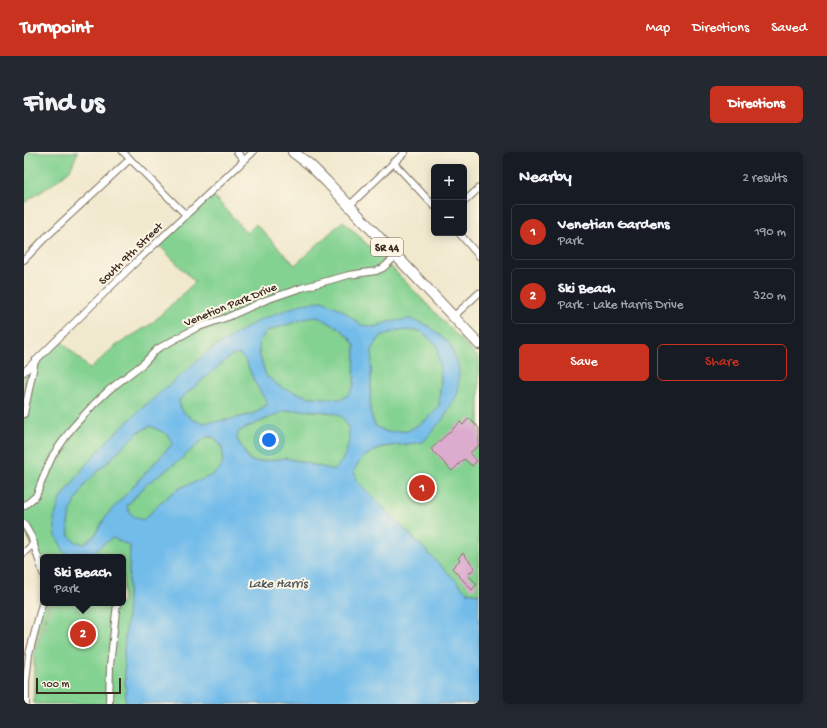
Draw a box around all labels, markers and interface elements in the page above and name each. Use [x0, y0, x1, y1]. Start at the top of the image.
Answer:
text: Turnpoint [20, 17, 92, 40]
text: Map [646, 20, 670, 37]
text: Directions [692, 20, 749, 37]
text: Saved [771, 20, 807, 37]
button: Directions [710, 86, 803, 123]
text: Find us [24, 88, 104, 121]
map controls [431, 164, 467, 236]
button: + [431, 164, 467, 200]
text: Nearby [519, 168, 572, 188]
text: 2 results [742, 171, 787, 186]
button: − [431, 200, 467, 236]
text: Venetian Gardens [558, 216, 670, 234]
street label: South 9th Street [96, 220, 167, 289]
text: 1 [530, 225, 536, 240]
text: 190 m [755, 225, 786, 240]
text: Park [558, 234, 583, 249]
road number: SR 44 [371, 238, 403, 256]
text: Ski Beach [558, 280, 615, 298]
street label: Venetion Park Drive [181, 281, 280, 331]
text: 2 [530, 289, 536, 304]
text: 320 m [753, 289, 786, 304]
text: Park · Lake Harris Drive [558, 298, 683, 313]
button: Save [519, 344, 649, 381]
button: Share [657, 344, 787, 381]
your location [259, 430, 279, 450]
pin: 1 [409, 473, 435, 503]
popup [40, 554, 126, 606]
text: Ski Beach [54, 564, 112, 582]
water label: Lake Harris [248, 577, 309, 592]
text: Park [54, 582, 79, 597]
pin: 2 [70, 619, 96, 649]
scale bar [36, 676, 121, 695]
text: 100 m [42, 679, 69, 691]

